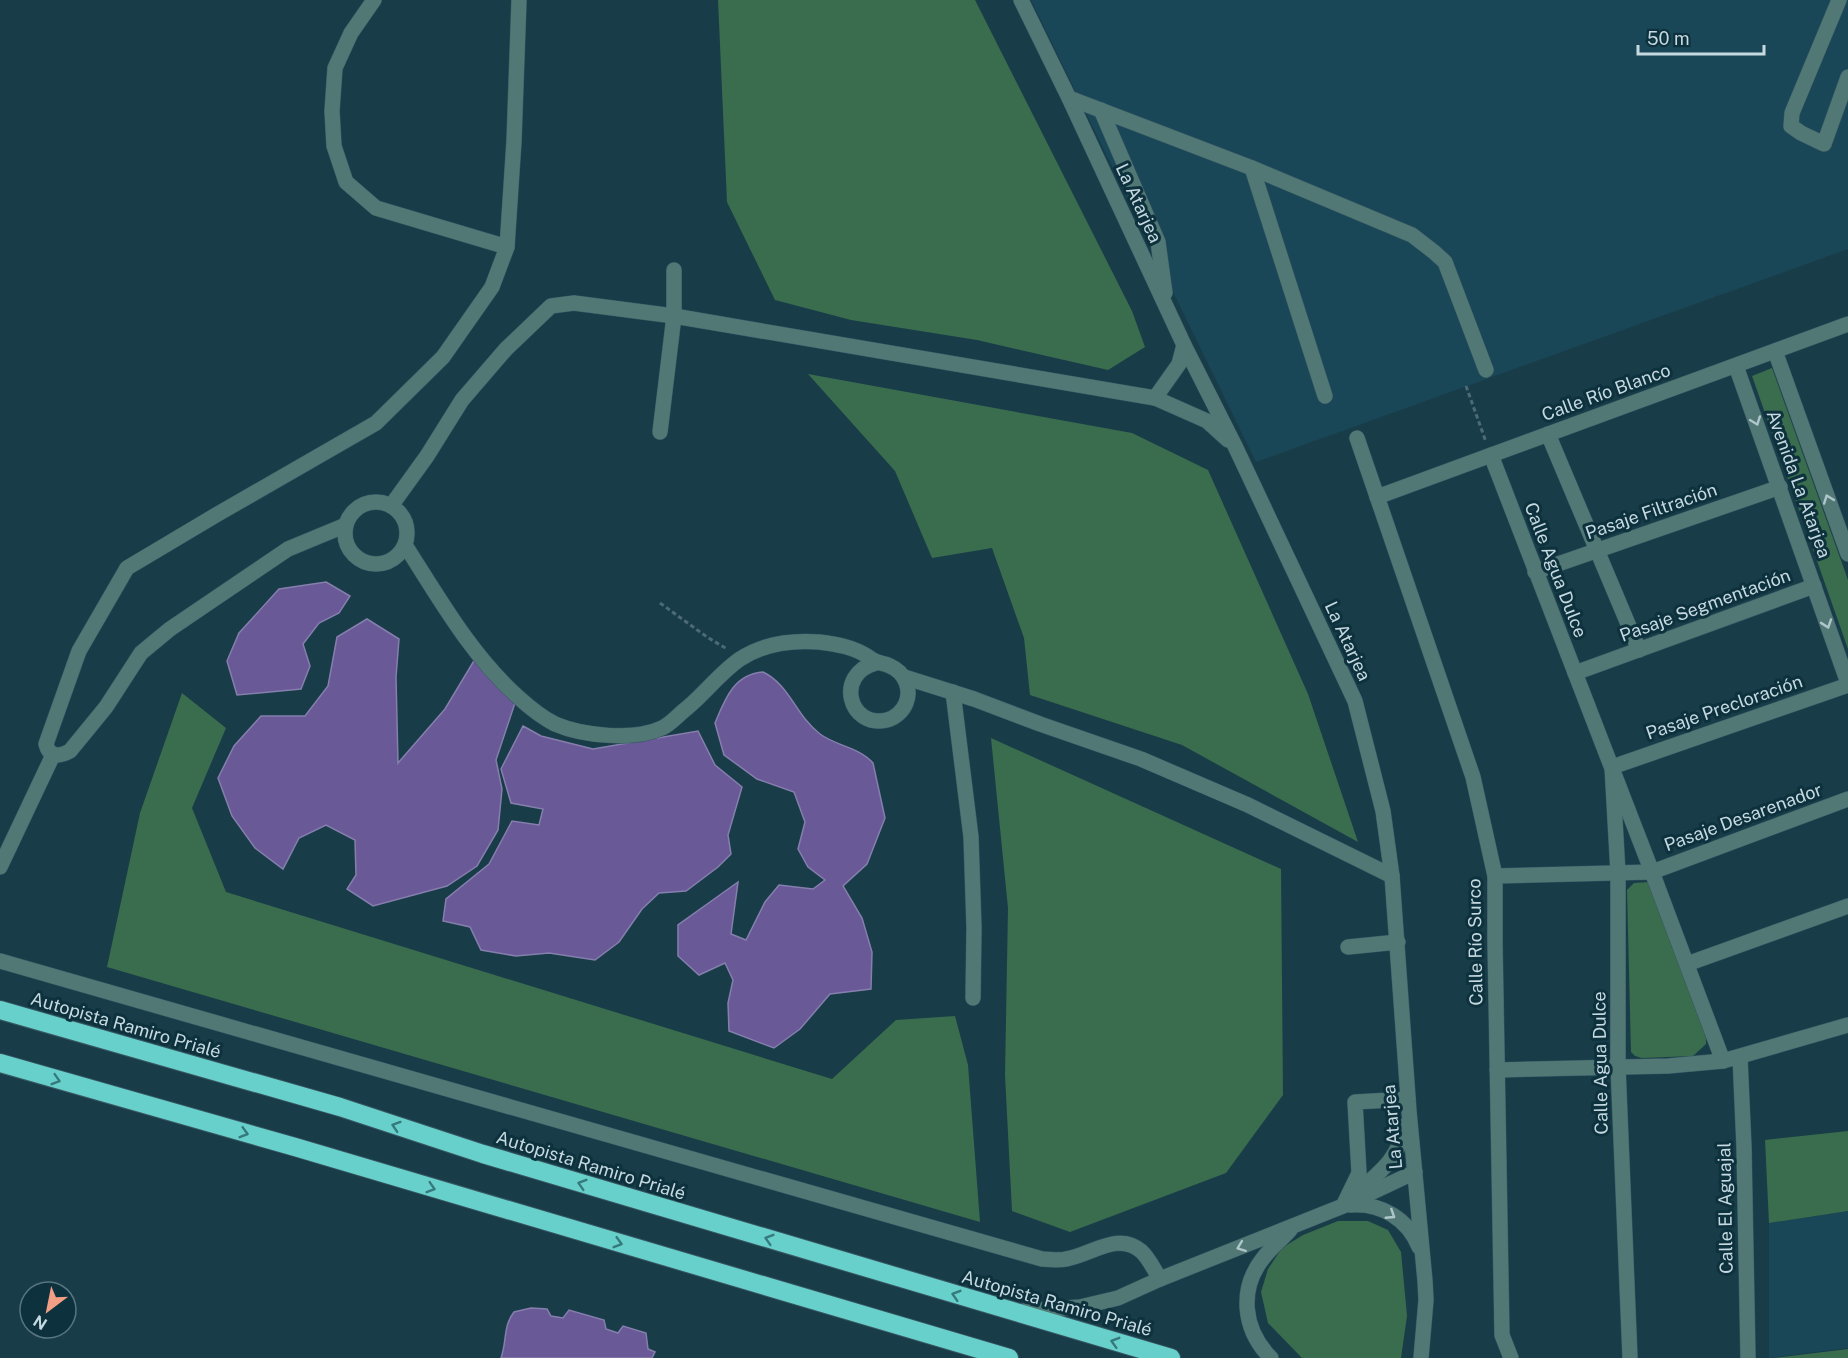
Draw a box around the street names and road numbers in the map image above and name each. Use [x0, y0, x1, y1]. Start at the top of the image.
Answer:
street label: La Atarjea [1112, 160, 1166, 246]
street label: Calle Río Blanco [1539, 359, 1673, 425]
street label: Avenida La Atarjea [1763, 407, 1835, 561]
street label: Pasaje Filtración [1582, 479, 1720, 543]
street label: Calle Agua Dulce [1521, 499, 1591, 641]
street label: Pasaje Segmentación [1617, 564, 1793, 646]
street label: La Atarjea [1321, 598, 1375, 684]
street label: Pasaje Precloración [1643, 670, 1805, 744]
street label: Pasaje Desarenador [1661, 779, 1825, 855]
street label: Calle Río Surco [1463, 878, 1487, 1006]
street label: Autopista Ramiro Prialé [28, 988, 224, 1062]
street label: Calle Agua Dulce [1588, 991, 1612, 1135]
street label: La Atarjea [1378, 1084, 1406, 1170]
street label: Autopista Ramiro Prialé [494, 1126, 688, 1204]
street label: Calle El Aguajal [1713, 1142, 1737, 1274]
street label: Autopista Ramiro Prialé [959, 1266, 1155, 1340]

